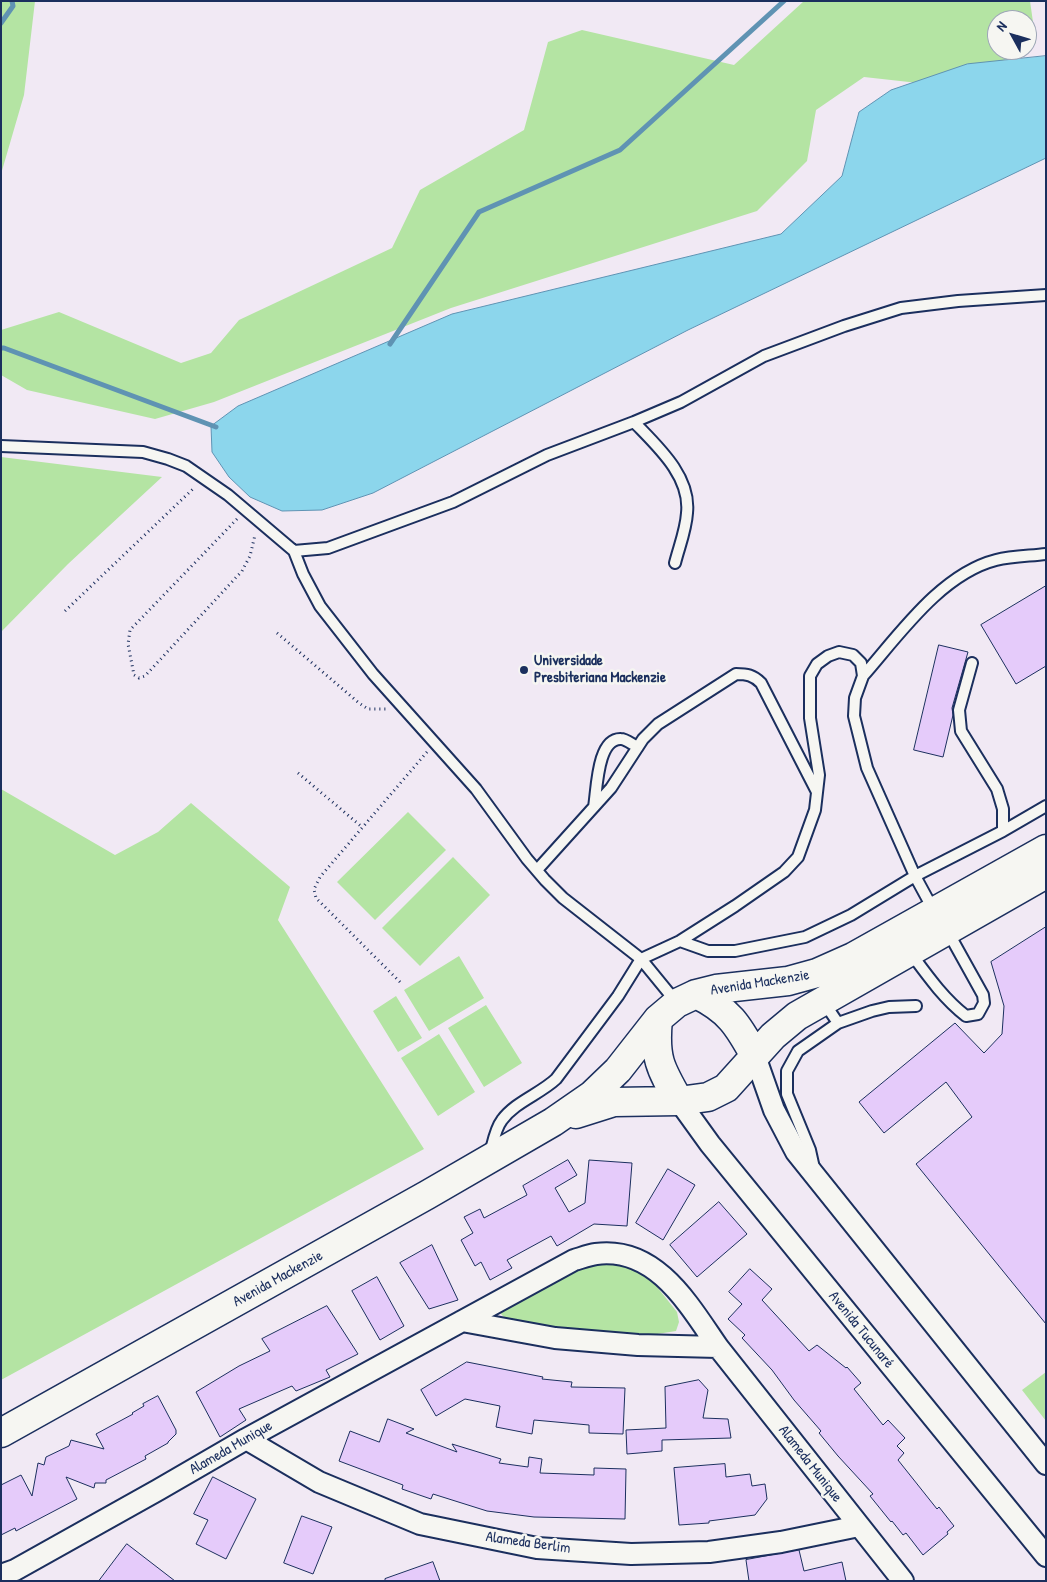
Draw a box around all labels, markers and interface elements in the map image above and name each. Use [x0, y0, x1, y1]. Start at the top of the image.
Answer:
north arrow [987, 10, 1037, 60]
text: N [991, 17, 1010, 35]
place label: Universidade Presbiteriana Mackenzie [534, 652, 666, 687]
marker: Universidade Presbiteriana Mackenzie [518, 664, 530, 676]
street label: Avenida Mackenzie [709, 966, 811, 1000]
street label: Avenida Mackenzie [230, 1247, 326, 1311]
street label: Avenida Tucunaré [824, 1288, 898, 1372]
street label: Alameda Munique [186, 1417, 276, 1479]
street label: Alameda Munique [774, 1422, 846, 1506]
street label: Alameda Berlim [484, 1528, 572, 1558]

